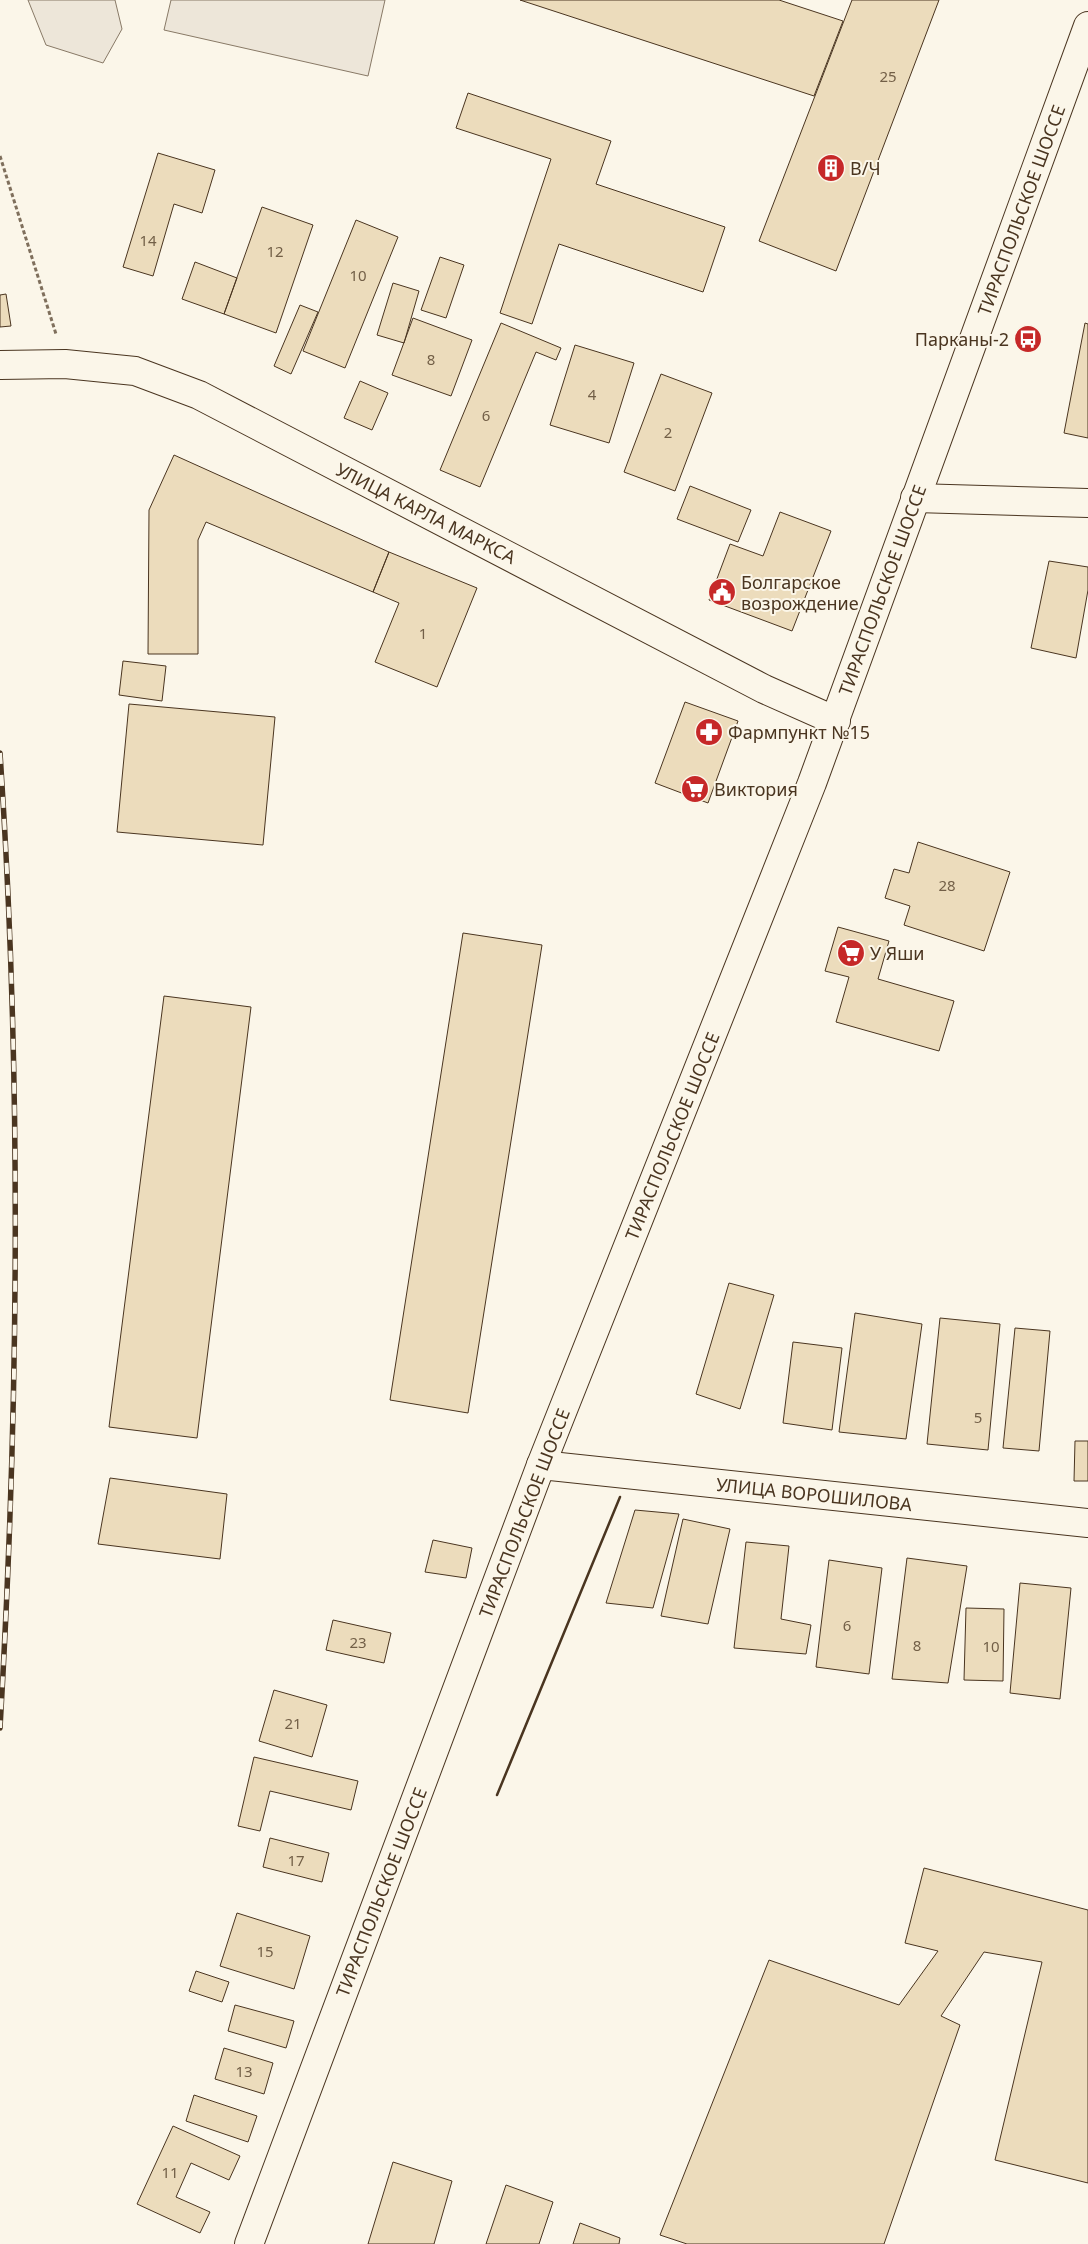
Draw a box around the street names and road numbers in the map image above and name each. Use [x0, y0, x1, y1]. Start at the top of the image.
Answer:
street label: ТИРАСПОЛЬСКОЕ ШОССЕ [972, 101, 1070, 319]
street label: УЛИЦА КАРЛА МАРКСА [332, 457, 521, 569]
street label: ТИРАСПОЛЬСКОЕ ШОССЕ [833, 481, 931, 699]
street label: ТИРАСПОЛЬСКОЕ ШОССЕ [619, 1028, 725, 1244]
street label: ТИРАСПОЛЬСКОЕ ШОССЕ [473, 1405, 575, 1621]
street label: УЛИЦА ВОРОШИЛОВА [715, 1472, 914, 1516]
street label: ТИРАСПОЛЬСКОЕ ШОССЕ [330, 1784, 432, 2000]

